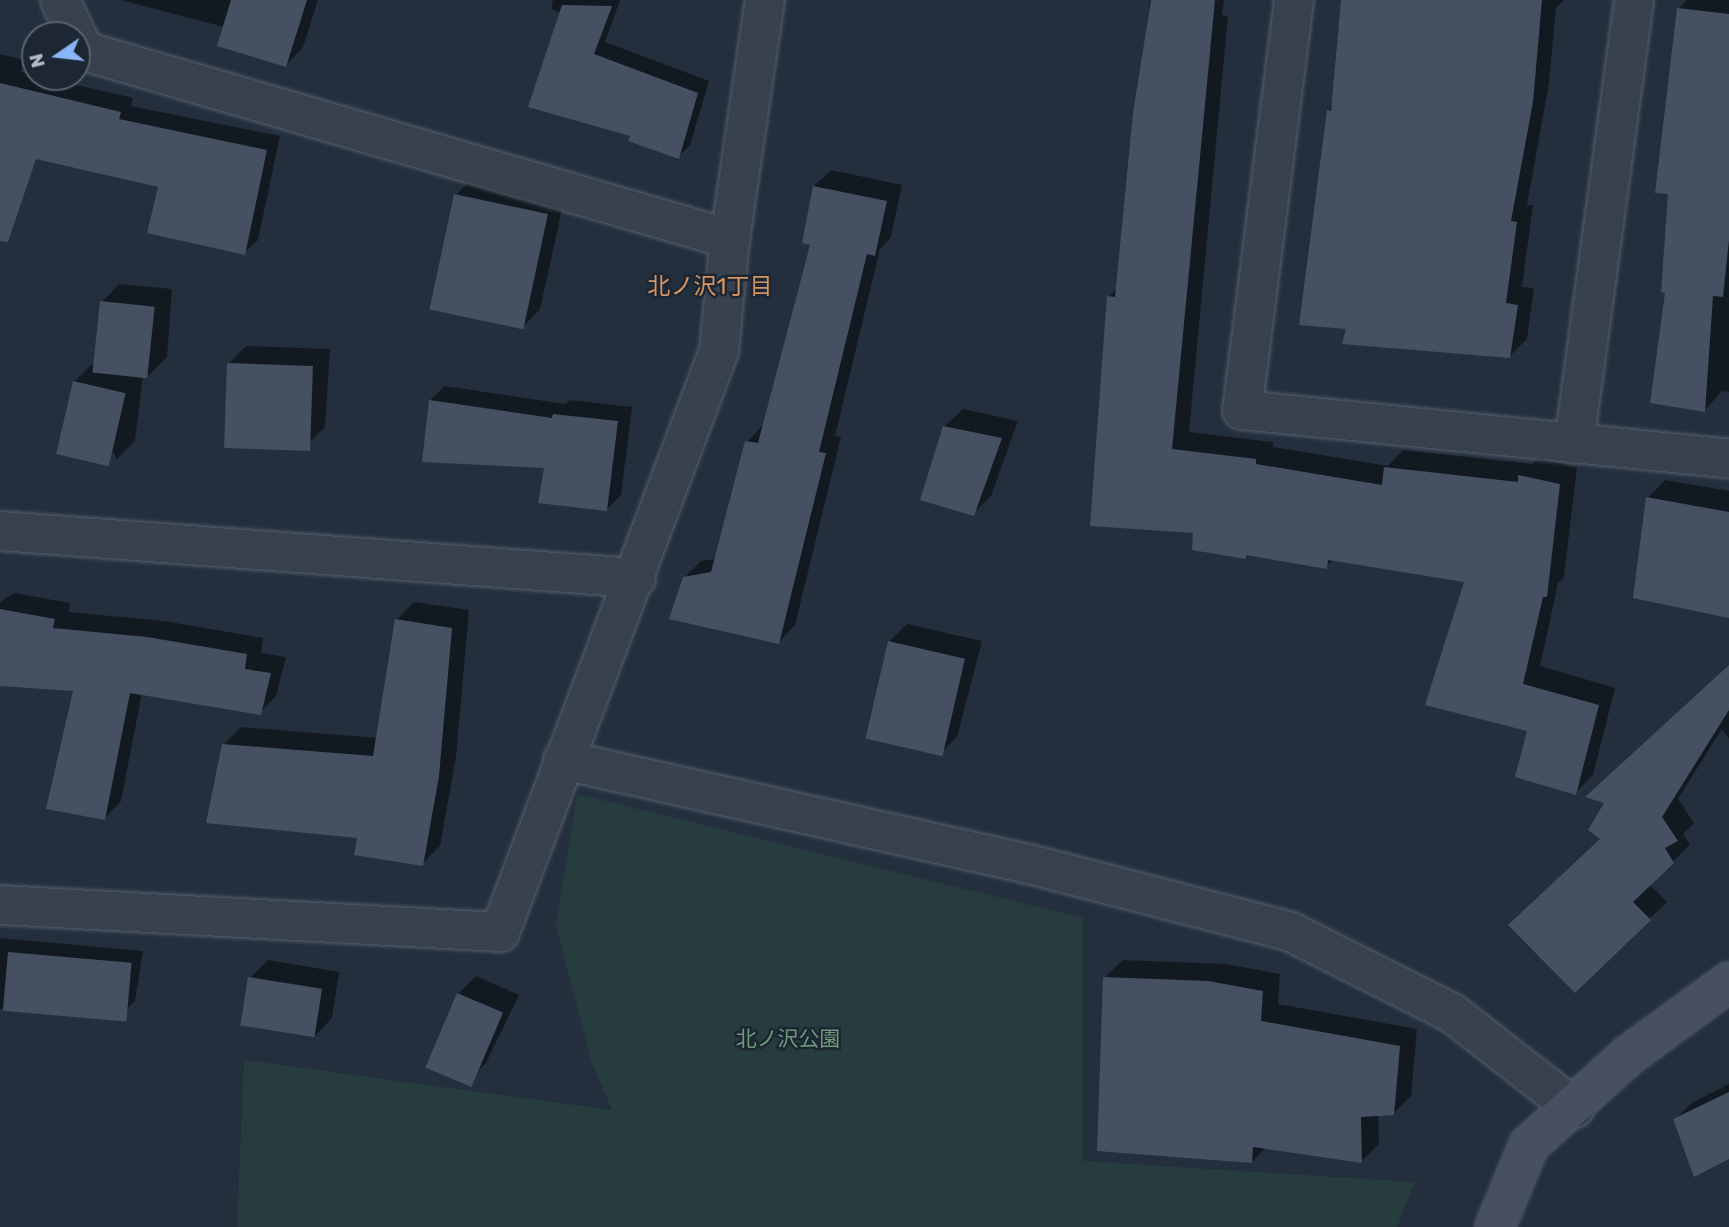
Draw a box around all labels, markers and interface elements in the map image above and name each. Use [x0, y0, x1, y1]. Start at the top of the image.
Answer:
north arrow [21, 21, 91, 91]
text: N [24, 51, 50, 70]
district label: 北ノ沢1丁目 [648, 272, 772, 300]
park label: 北ノ沢公園 [736, 1026, 840, 1052]

